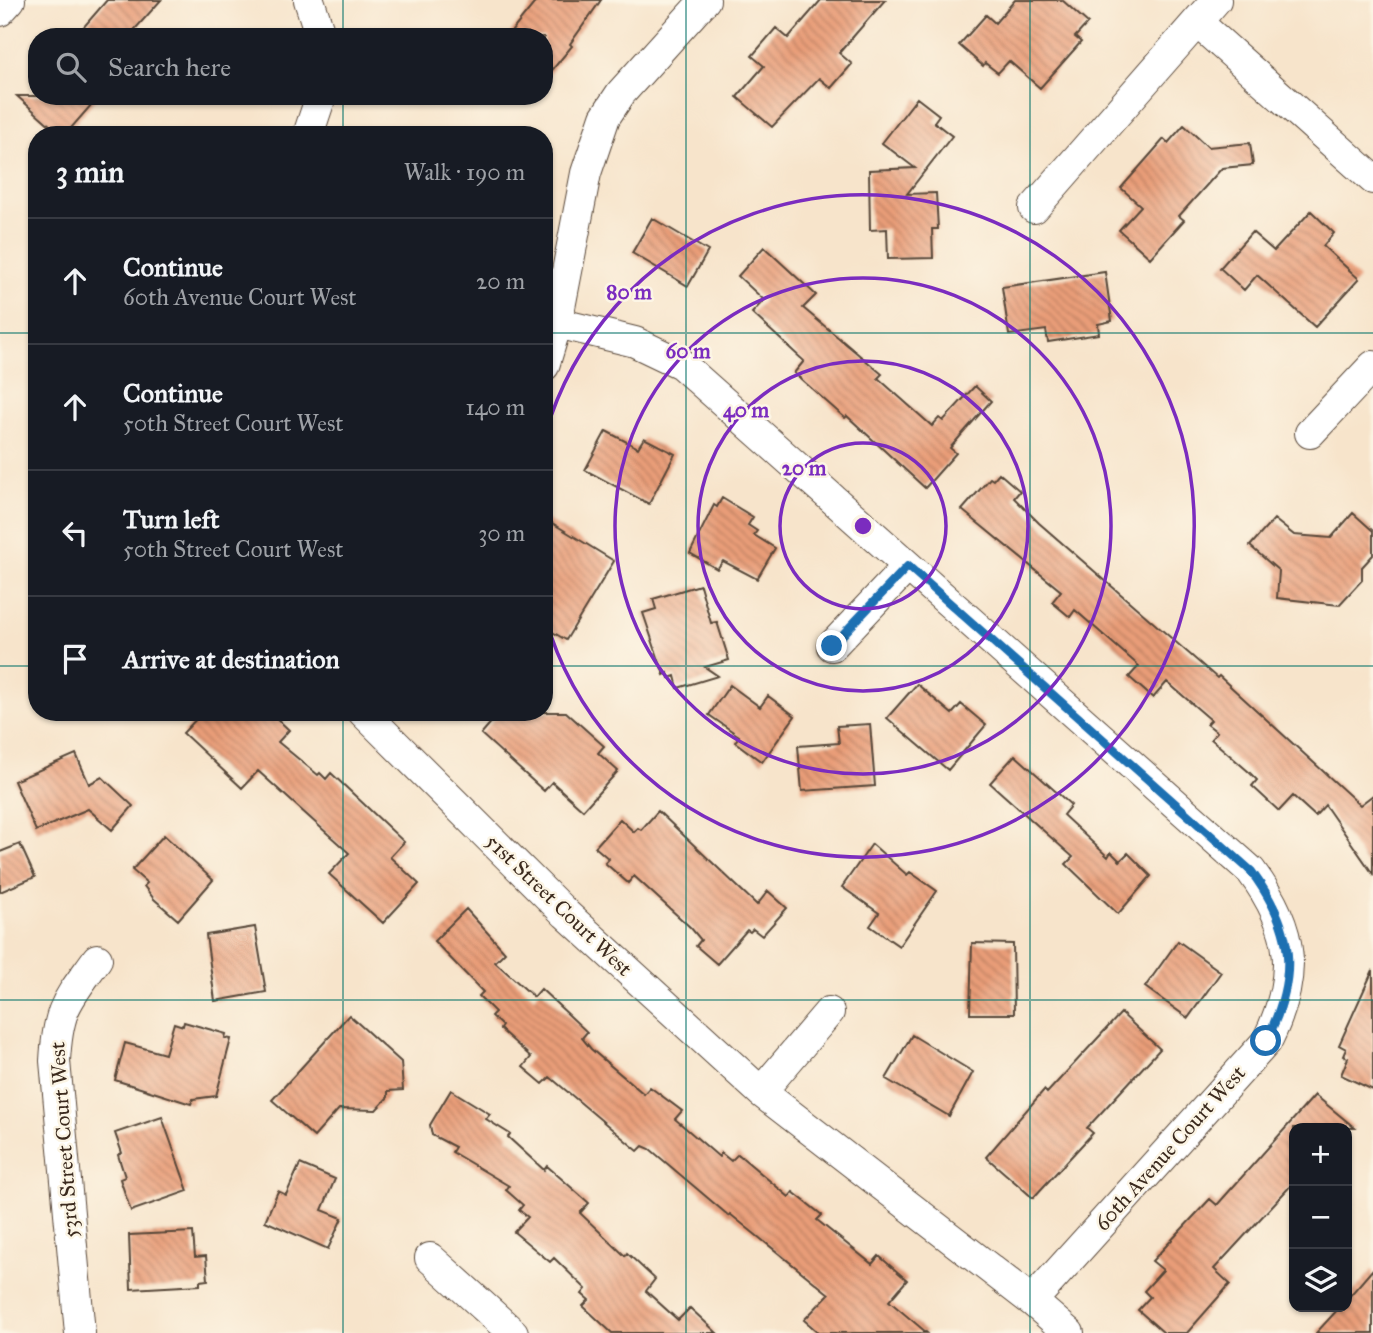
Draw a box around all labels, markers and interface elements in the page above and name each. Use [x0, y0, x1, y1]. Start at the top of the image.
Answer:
search box [28, 28, 553, 105]
icon: search [52, 48, 90, 86]
text: Search here [108, 51, 231, 83]
text: 3 min [56, 154, 124, 190]
text: Walk · 190 m [404, 158, 525, 186]
text: Continue [123, 251, 223, 283]
icon: ahead [56, 262, 94, 300]
text: 20 m [476, 267, 525, 295]
text: 80 m [606, 279, 652, 305]
text: 60th Avenue Court West [123, 283, 357, 311]
text: 60 m [665, 338, 711, 364]
text: Continue [123, 377, 223, 409]
icon: ahead [56, 388, 94, 426]
text: 140 m [465, 393, 525, 421]
text: 40 m [723, 397, 769, 423]
text: 50th Street Court West [123, 409, 343, 437]
text: 20 m [782, 455, 827, 481]
text: Turn left [123, 503, 219, 535]
icon: left [56, 514, 94, 552]
centre of rings [851, 514, 875, 538]
text: 30 m [478, 519, 525, 547]
text: 50th Street Court West [123, 535, 343, 563]
route end [816, 630, 847, 661]
icon: arrive [56, 640, 94, 678]
text: Arrive at destination [123, 643, 340, 675]
street label: 51st Street Court West [480, 828, 638, 982]
route start [1250, 1025, 1281, 1056]
street label: 53rd Street Court West [44, 1040, 84, 1239]
street label: 60th Avenue Court West [1089, 1060, 1251, 1236]
map controls [1289, 1123, 1352, 1312]
button: + [1289, 1123, 1352, 1186]
button: − [1289, 1186, 1352, 1249]
button: layers [1289, 1249, 1352, 1312]

